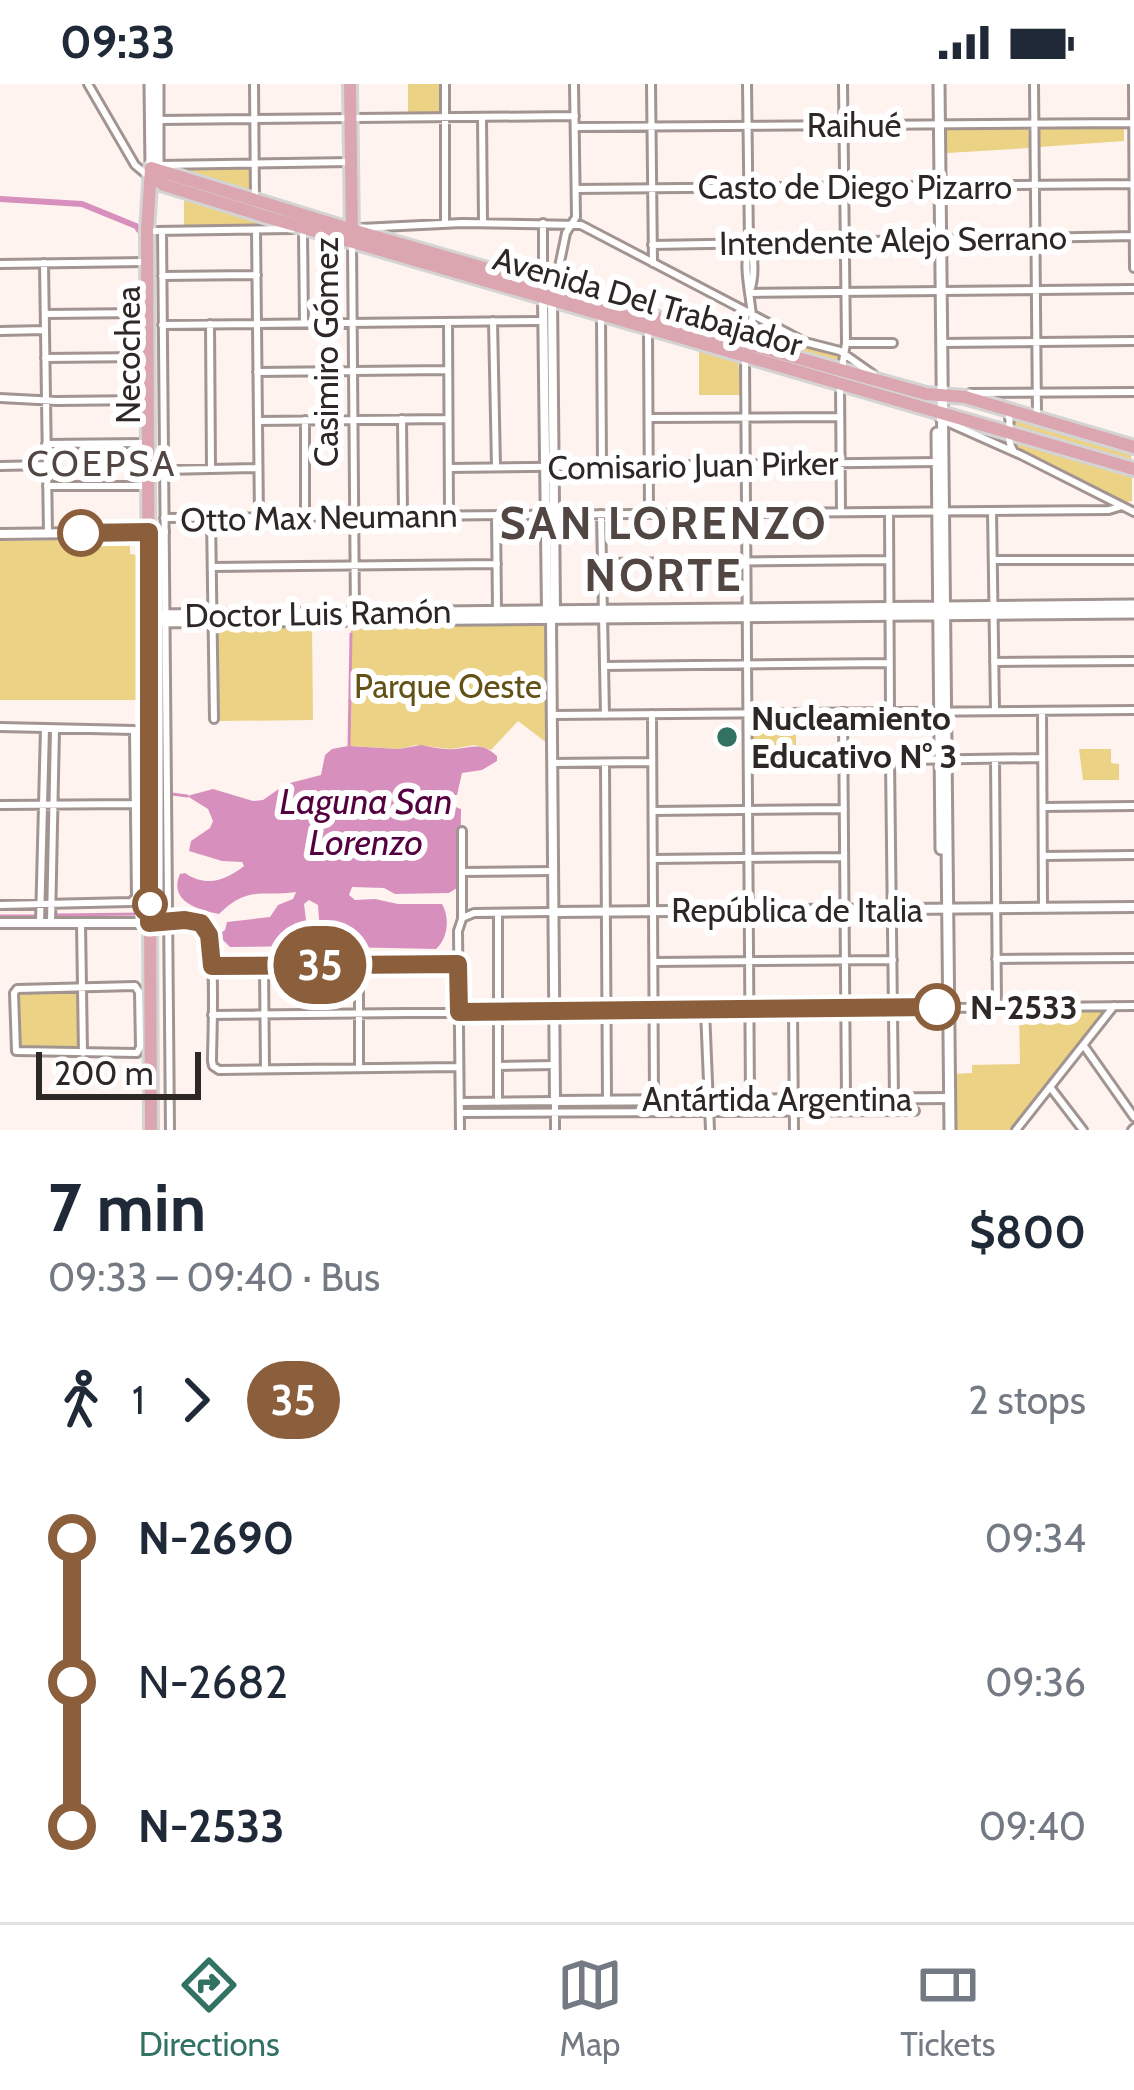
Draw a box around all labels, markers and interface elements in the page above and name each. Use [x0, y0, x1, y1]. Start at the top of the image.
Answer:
text: 09:33 [60, 15, 176, 69]
street label: Raihué [807, 105, 901, 145]
street label: Casto de Diego Pizarro [698, 167, 1012, 207]
street label: Intendente Alejo Serrano [719, 217, 1067, 263]
street label: Casimiro Gómez [306, 237, 346, 467]
street label: Avenida Del Trabajador [489, 238, 808, 364]
street label: Necochea [108, 286, 148, 424]
district label: COEPSA [26, 441, 178, 485]
street label: Comisario Juan Pirker [547, 442, 839, 488]
street label: Otto Max Neumann [180, 495, 458, 539]
district label: SAN LORENZO NORTE [499, 496, 829, 602]
unlabelled marker [59, 511, 103, 555]
street label: Doctor Luis Ramón [184, 591, 452, 635]
park label: Parque Oeste [354, 666, 542, 706]
place label: Nucleamiento Educativo N° 3 [751, 698, 957, 776]
marker: Nucleamiento Educativo N° 3 [714, 724, 740, 750]
water label: Laguna San Lorenzo [279, 779, 453, 864]
unlabelled marker [134, 888, 166, 920]
street label: República de Italia [671, 890, 923, 930]
line badge: 35 [266, 926, 374, 1004]
text: 35 [297, 939, 343, 991]
marker: N-2533 [915, 985, 959, 1029]
place label: N-2533 [970, 987, 1078, 1027]
scale bar [36, 1046, 201, 1099]
text: 200 m [54, 1053, 154, 1093]
street label: Antártida Argentina [642, 1079, 912, 1119]
text: 7 min [48, 1167, 206, 1248]
text: $800 [969, 1205, 1086, 1259]
text: 09:33 – 09:40 · Bus [48, 1253, 380, 1301]
icon: walk [48, 1367, 114, 1433]
icon: forward [163, 1367, 229, 1433]
text: 35 [271, 1374, 316, 1426]
text: 1 [132, 1376, 145, 1424]
text: 2 stops [968, 1376, 1086, 1424]
text: N-2690 [138, 1511, 294, 1565]
text: 09:34 [985, 1514, 1086, 1562]
text: N-2682 [138, 1655, 288, 1709]
text: 09:36 [985, 1658, 1086, 1706]
text: N-2533 [138, 1799, 285, 1853]
text: 09:40 [979, 1802, 1086, 1850]
tab: Directions [139, 1952, 280, 2064]
tab: Map [557, 1952, 623, 2064]
tab: Tickets [900, 1952, 995, 2064]

